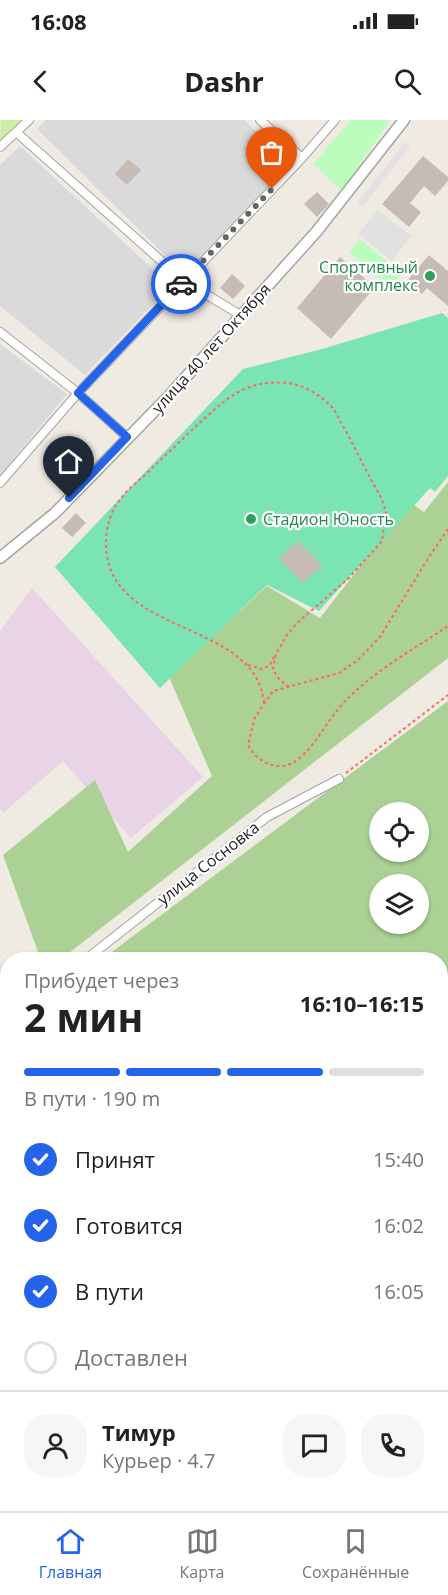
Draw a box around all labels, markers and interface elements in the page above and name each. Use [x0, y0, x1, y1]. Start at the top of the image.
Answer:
text: 16:08 [30, 6, 87, 36]
text: Dashr [184, 63, 264, 100]
icon: back [24, 65, 57, 98]
icon: search [391, 65, 424, 98]
pin [246, 127, 297, 189]
icon: bag [255, 136, 288, 169]
courier [151, 254, 211, 314]
place label: Спортивный комплекс [319, 256, 418, 296]
icon: car [165, 268, 198, 301]
marker: Спортивный комплекс [423, 269, 437, 283]
street label: улица 40 лет Октября [147, 278, 275, 418]
pin [43, 436, 94, 498]
icon: home [52, 445, 85, 478]
place label: Стадион Юность [263, 508, 394, 530]
marker: Стадион Юность [244, 512, 258, 526]
map controls [369, 802, 429, 934]
button: locate [369, 802, 429, 862]
street label: улица Сосновка [152, 816, 264, 910]
button: layers [369, 874, 429, 934]
text: Прибудет через [24, 967, 179, 994]
text: 16:10–16:15 [300, 988, 424, 1018]
text: 2 мин [24, 990, 143, 1043]
text: В пути · 190 m [24, 1085, 160, 1112]
icon: check [24, 1143, 57, 1176]
text: Принят [75, 1144, 155, 1174]
text: 15:40 [373, 1146, 424, 1173]
icon: check [24, 1209, 57, 1242]
text: Готовится [75, 1210, 183, 1240]
text: 16:02 [373, 1212, 424, 1239]
icon: check [24, 1275, 57, 1308]
text: В пути [75, 1276, 144, 1306]
text: 16:05 [373, 1278, 424, 1305]
text: Доставлен [75, 1342, 188, 1372]
button: person [24, 1414, 87, 1477]
button: chat [283, 1414, 346, 1477]
button: phone [361, 1414, 424, 1477]
text: Тимур [102, 1417, 176, 1447]
text: Курьер · 4.7 [102, 1447, 216, 1474]
tab: Главная [39, 1525, 102, 1583]
tab: Карта [180, 1525, 224, 1583]
tab: Сохранённые [302, 1525, 409, 1583]

